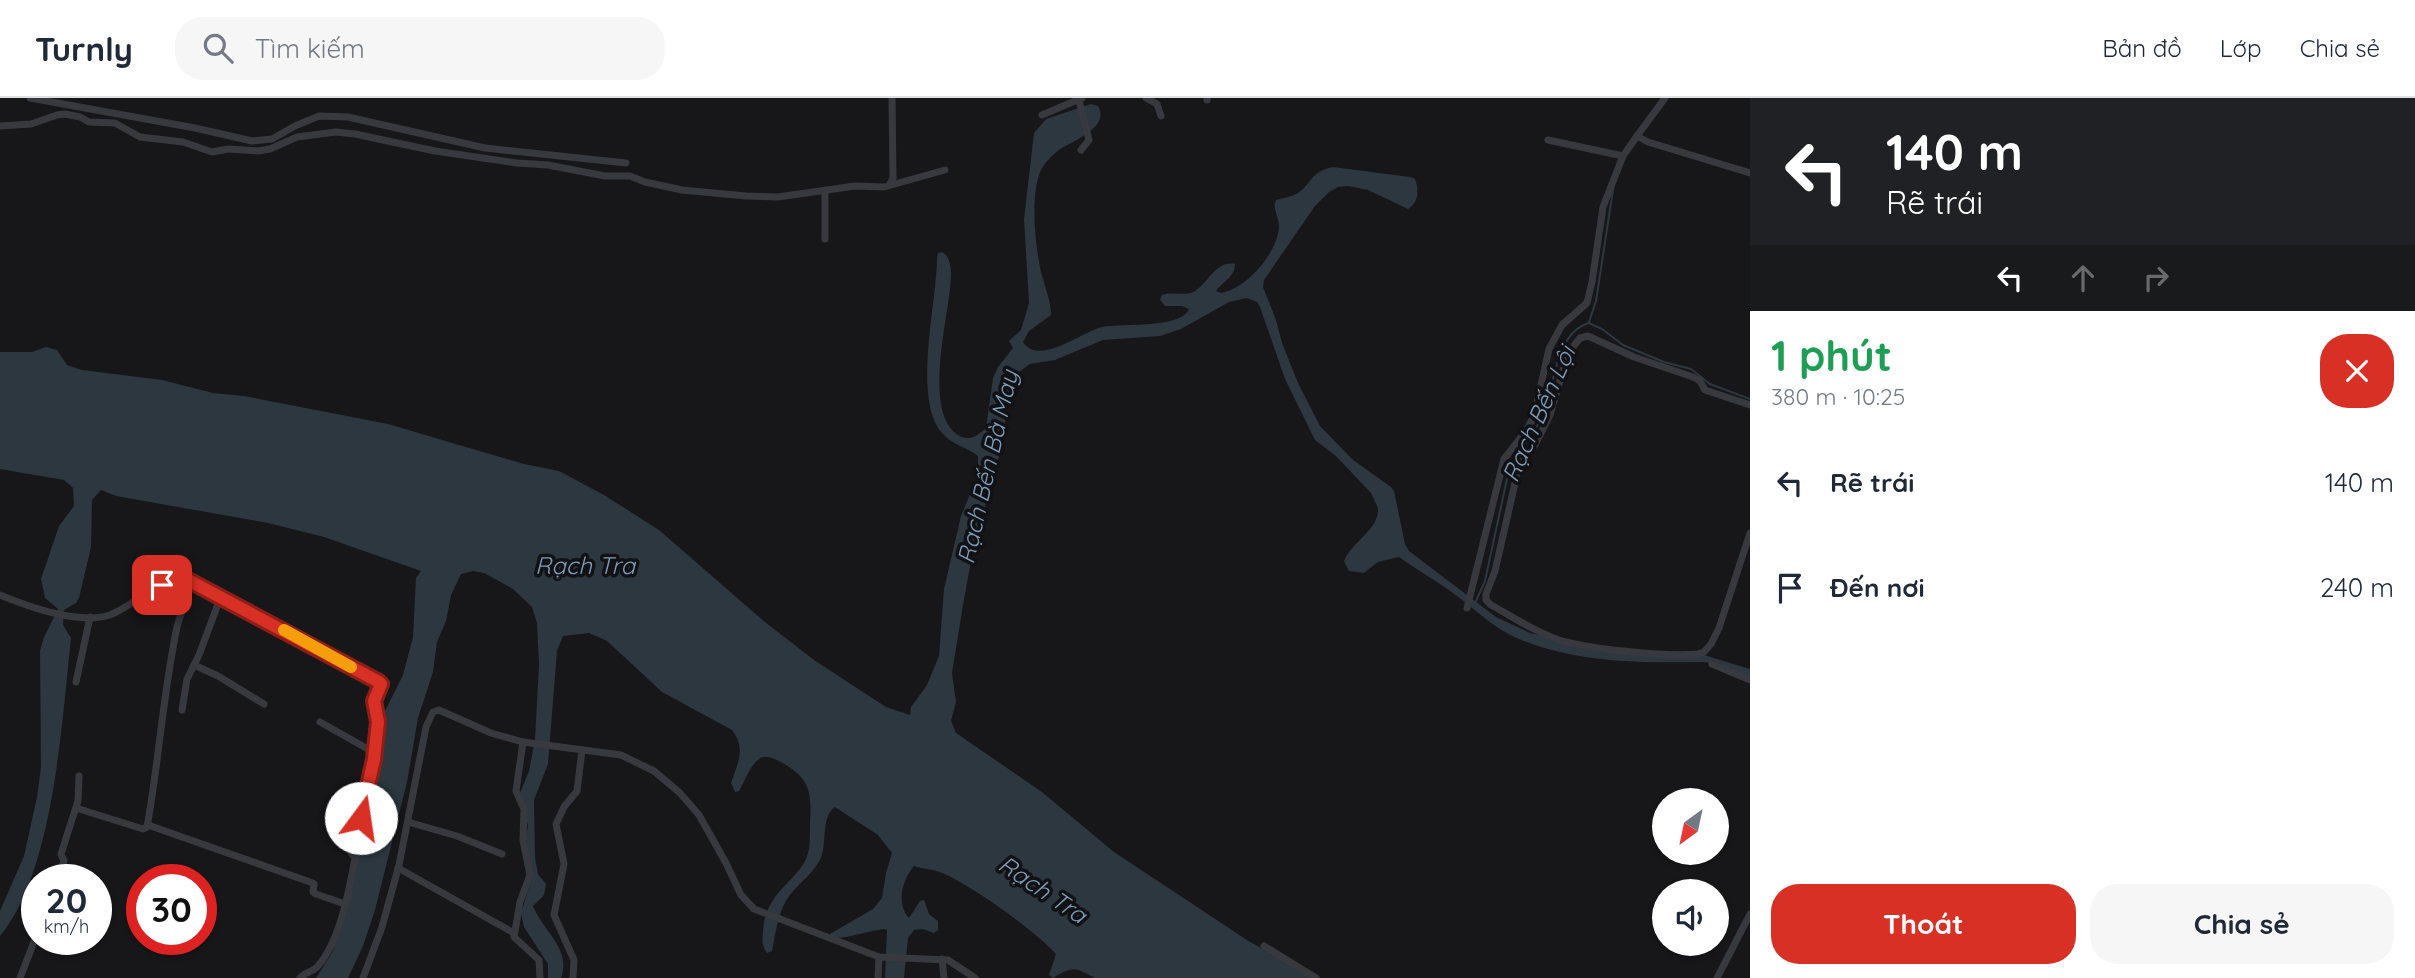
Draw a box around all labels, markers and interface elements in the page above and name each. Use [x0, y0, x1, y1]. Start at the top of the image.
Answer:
search box [175, 17, 665, 80]
text: Turnly [35, 28, 133, 69]
icon: search [199, 29, 237, 67]
text: Tìm kiếm [255, 32, 365, 65]
text: Bản đồ [2102, 33, 2182, 63]
text: Lớp [2220, 33, 2262, 63]
text: Chia sẻ [2300, 33, 2380, 63]
text: 140 m [1886, 121, 2023, 182]
icon: left [1771, 126, 1862, 217]
text: Rẽ trái [1886, 182, 1983, 222]
icon: left [1991, 259, 2029, 297]
icon: ahead [2064, 259, 2102, 297]
icon: right [2137, 259, 2175, 297]
text: 1 phút [1771, 329, 1892, 382]
button: close [2320, 334, 2394, 408]
water label: Rạch Bến Lội [1495, 339, 1582, 486]
water label: Rạch Bến Bà May [950, 366, 1024, 567]
text: 380 m · 10:25 [1771, 382, 1905, 411]
icon: left [1771, 464, 1809, 502]
text: Rẽ trái [1830, 466, 1914, 499]
text: 140 m [2325, 466, 2394, 499]
water label: Rạch Tra [535, 550, 636, 580]
pin [132, 555, 192, 615]
icon: arrive [143, 566, 181, 604]
icon: arrive [1771, 569, 1809, 607]
text: Đến nơi [1830, 571, 1925, 604]
text: 240 m [2320, 571, 2394, 604]
position arrow [324, 781, 398, 855]
north arrow [1652, 788, 1729, 864]
map controls [1652, 788, 1729, 956]
water label: Rạch Tra [993, 849, 1094, 930]
speed limit sign: 30 [126, 864, 217, 955]
text: 20 [46, 878, 87, 922]
button: sound [1652, 879, 1729, 956]
button: Thoát [1771, 884, 2076, 964]
button: Chia sẻ [2090, 884, 2394, 964]
text: km/h [44, 915, 89, 938]

